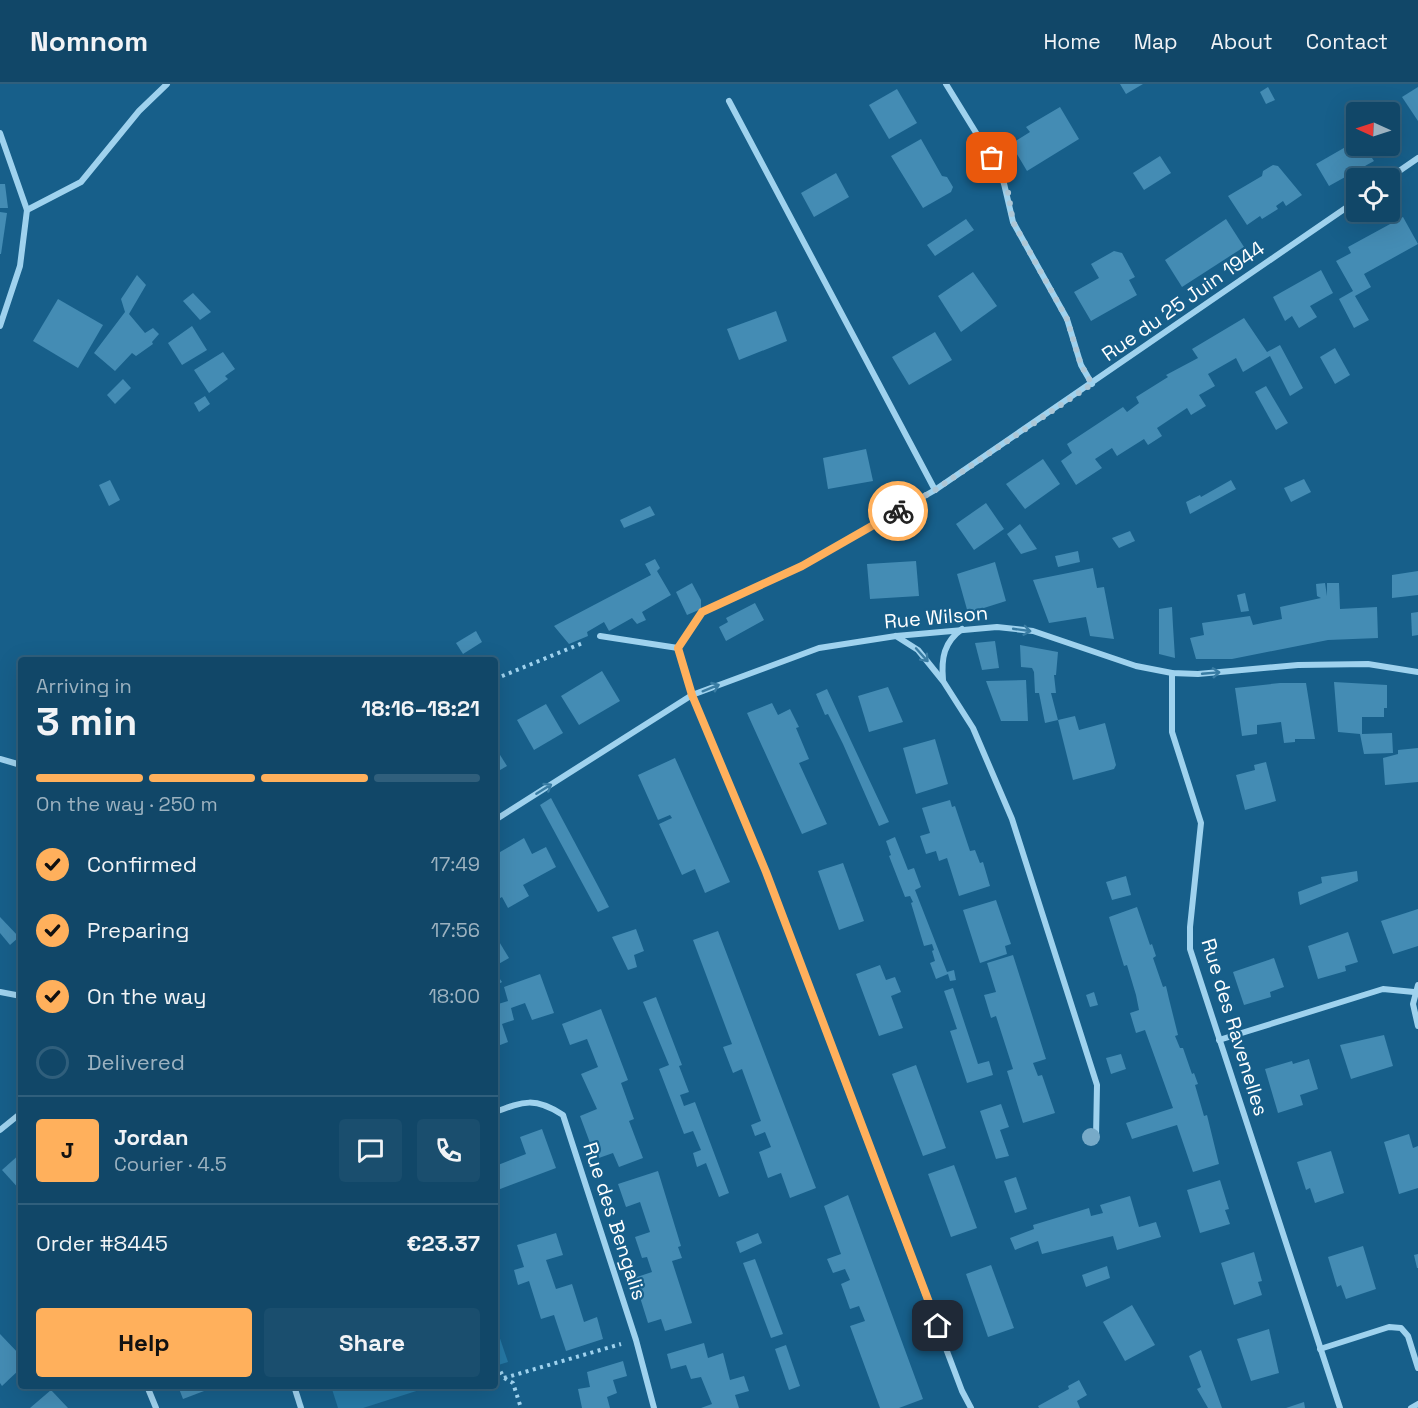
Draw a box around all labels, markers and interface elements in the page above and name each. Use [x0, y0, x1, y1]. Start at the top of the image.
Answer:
text: Nomnom [30, 23, 148, 59]
text: Home [1043, 28, 1101, 55]
text: Map [1134, 28, 1178, 55]
text: About [1211, 28, 1273, 55]
text: Contact [1306, 28, 1388, 55]
north arrow [1346, 102, 1400, 156]
map controls [1346, 102, 1400, 222]
pin [966, 132, 1017, 183]
icon: bag [975, 141, 1008, 174]
button: locate [1346, 168, 1400, 222]
street label: Rue du 25 Juin 1944 [1097, 235, 1269, 367]
courier [868, 481, 928, 541]
icon: bike [882, 495, 915, 528]
street label: Rue Wilson [883, 600, 989, 634]
one-way arrow [1012, 624, 1032, 635]
one-way arrow [915, 648, 929, 663]
one-way arrow [1200, 667, 1220, 678]
text: Arriving in [36, 673, 132, 699]
one-way arrow [701, 682, 720, 693]
text: 18:16–18:21 [361, 694, 480, 722]
text: 3 min [36, 697, 137, 746]
one-way arrow [536, 782, 553, 795]
text: On the way · 250 m [36, 791, 218, 817]
icon: check [36, 848, 69, 881]
text: Confirmed [87, 850, 197, 878]
text: 17:49 [431, 851, 480, 877]
icon: check [36, 914, 69, 947]
text: Preparing [87, 916, 189, 944]
text: 17:56 [431, 917, 480, 943]
street label: Rue des Ravenelles [1196, 935, 1274, 1119]
icon: check [36, 980, 69, 1013]
text: On the way [87, 982, 206, 1010]
text: 18:00 [428, 983, 480, 1009]
text: Delivered [87, 1048, 185, 1076]
button: chat [339, 1119, 402, 1182]
button: phone [417, 1119, 480, 1182]
text: Jordan [114, 1123, 189, 1151]
text: J [61, 1136, 74, 1164]
street label: Rue des Bengalis [577, 1139, 653, 1303]
text: Courier · 4.5 [114, 1151, 227, 1177]
text: Order #8445 [36, 1229, 168, 1257]
text: €23.37 [407, 1229, 480, 1257]
pin [912, 1300, 963, 1351]
button: Help [36, 1308, 252, 1377]
button: Share [264, 1308, 480, 1377]
icon: home [921, 1309, 954, 1342]

